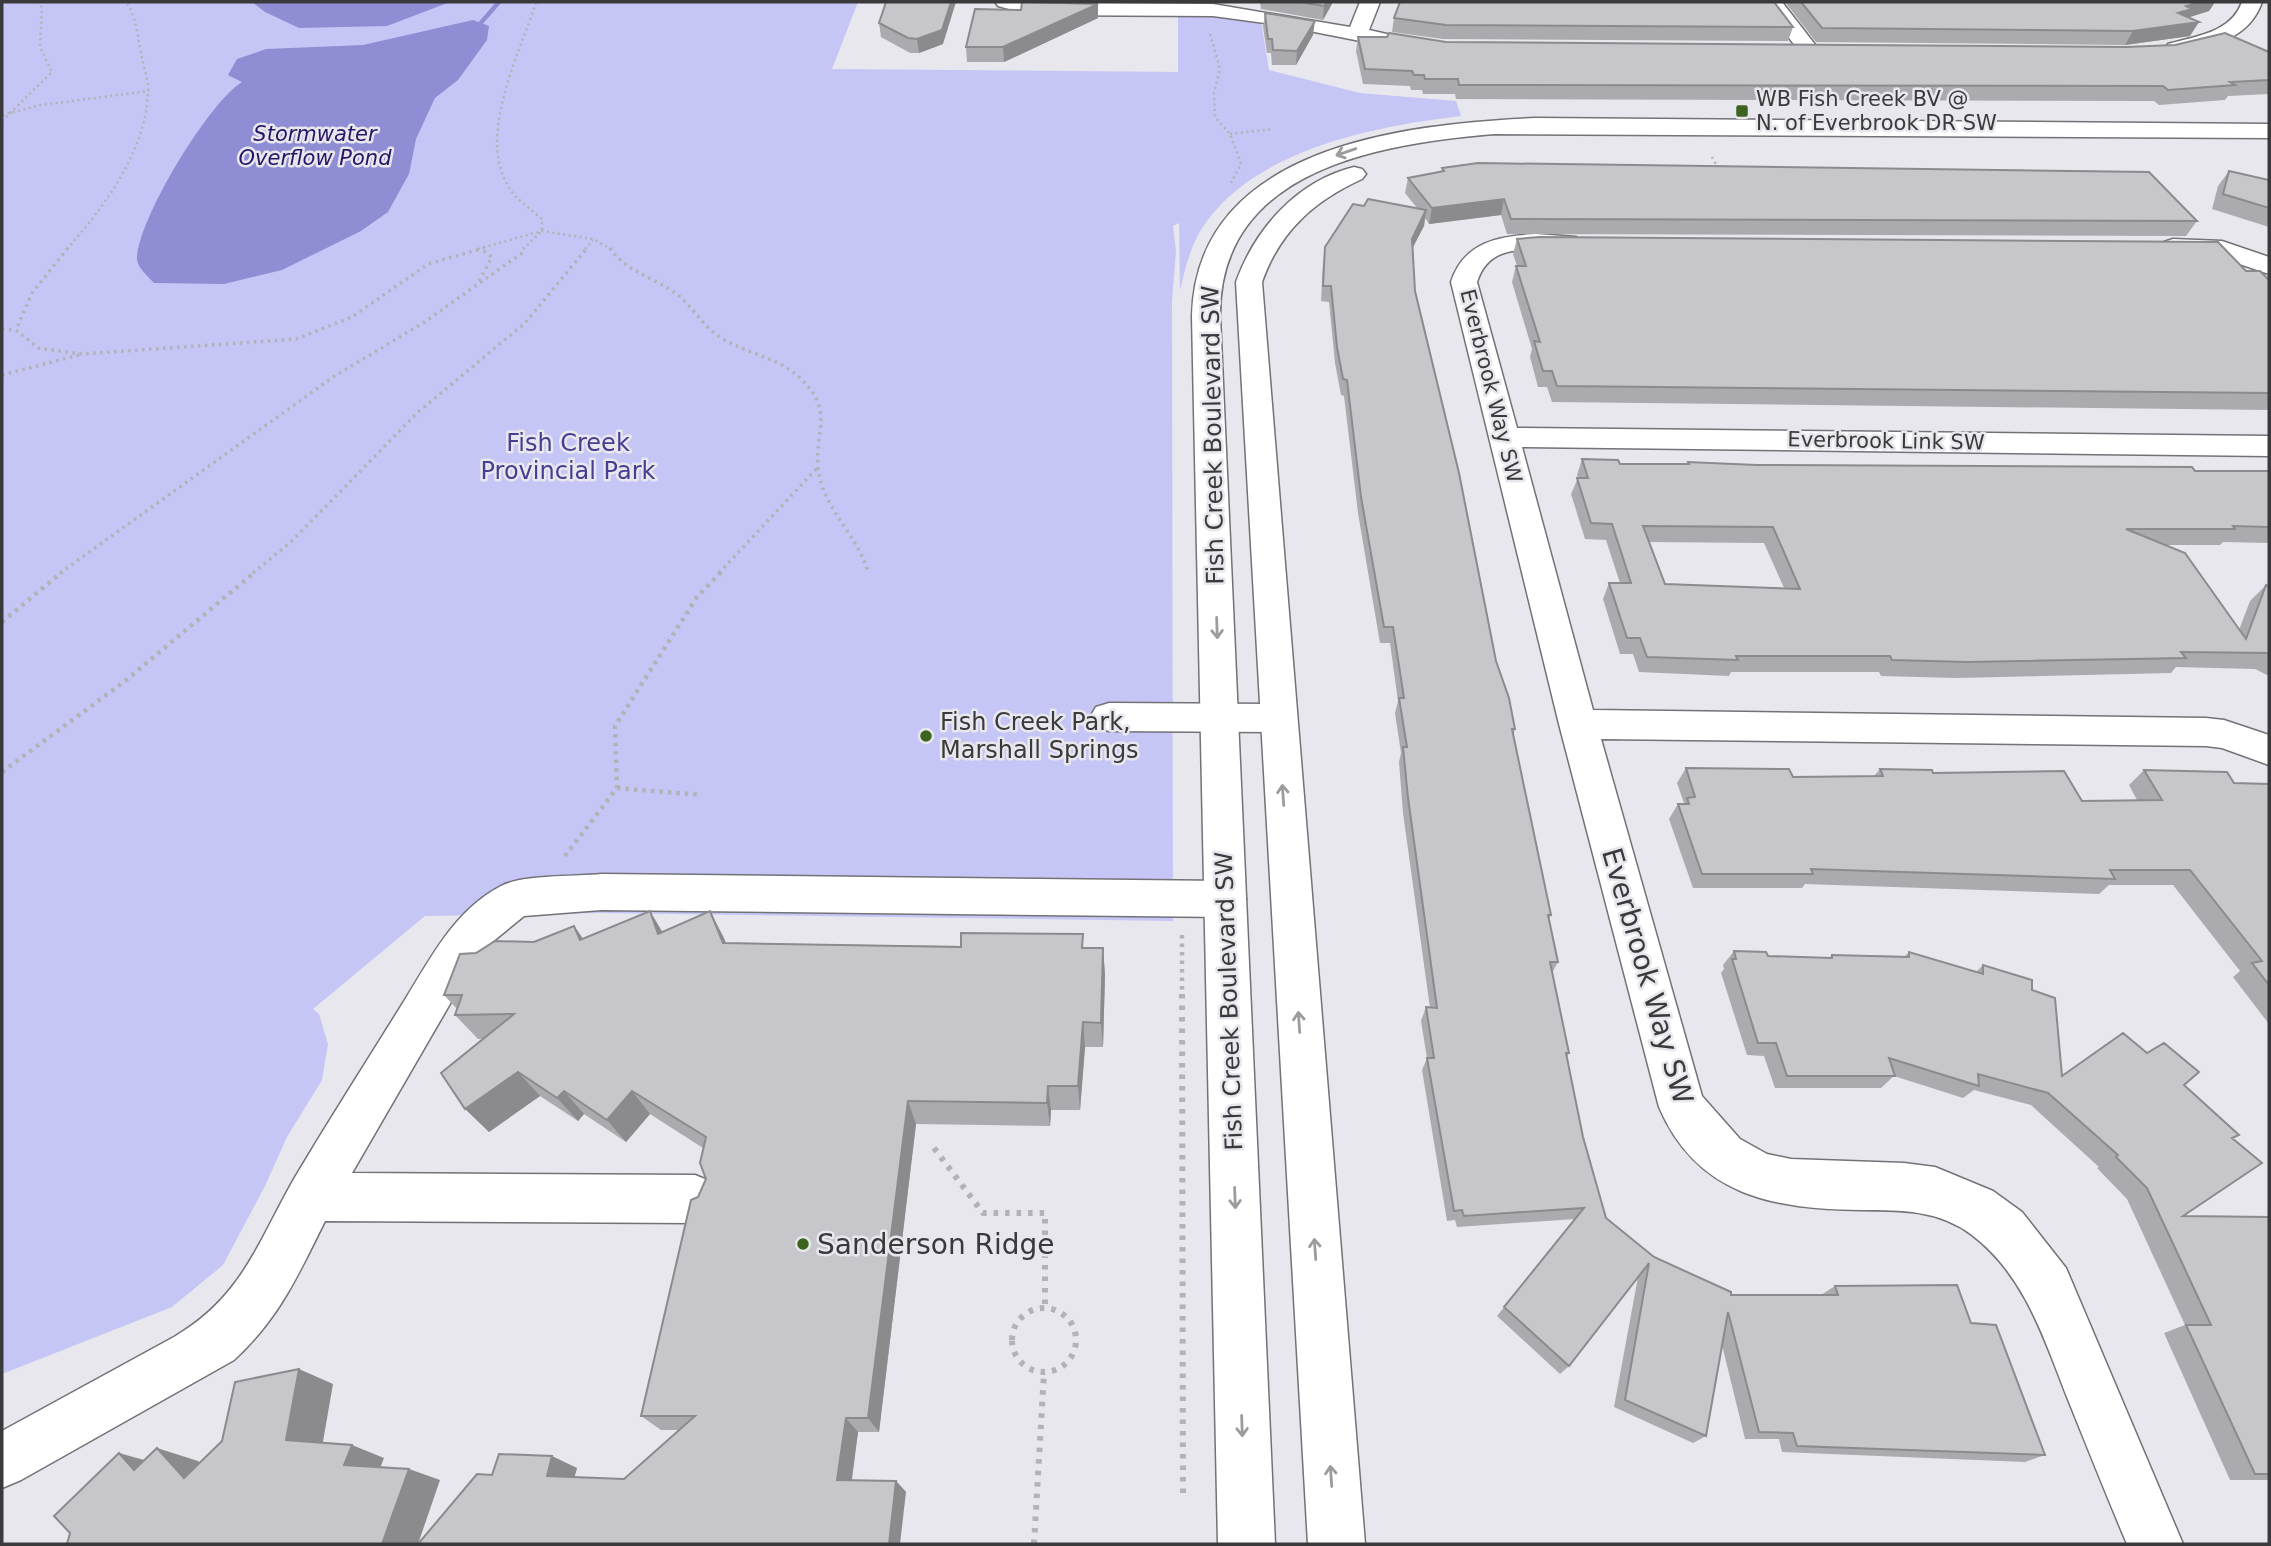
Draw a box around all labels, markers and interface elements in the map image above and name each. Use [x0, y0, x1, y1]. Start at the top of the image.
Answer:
place label: WB Fish Creek BV @ N. of Everbrook DR SW [1756, 87, 1997, 135]
marker: WB Fish Creek BV @ N. of Everbrook DR SW [1734, 103, 1750, 119]
water label: Stormwater Overflow Pond [239, 122, 392, 170]
one-way arrow [1336, 147, 1358, 159]
street label: Fish Creek Boulevard SW [1196, 285, 1230, 585]
street label: Everbrook Way SW [1455, 287, 1527, 486]
street label: Everbrook Link SW [1787, 427, 1985, 455]
park label: Fish Creek Provincial Park [481, 429, 656, 485]
one-way arrow [1211, 616, 1224, 639]
place label: Fish Creek Park, Marshall Springs [940, 708, 1139, 764]
marker: Fish Creek Park, Marshall Springs [918, 728, 934, 744]
one-way arrow [1276, 785, 1289, 807]
street label: Everbrook Way SW [1595, 844, 1700, 1108]
street label: Fish Creek Boulevard SW [1210, 851, 1248, 1151]
one-way arrow [1292, 1012, 1305, 1034]
one-way arrow [1228, 1187, 1241, 1210]
place label: Sanderson Ridge [817, 1228, 1055, 1261]
marker: Sanderson Ridge [795, 1236, 811, 1252]
one-way arrow [1308, 1238, 1321, 1261]
one-way arrow [1235, 1414, 1248, 1437]
one-way arrow [1324, 1465, 1337, 1488]

